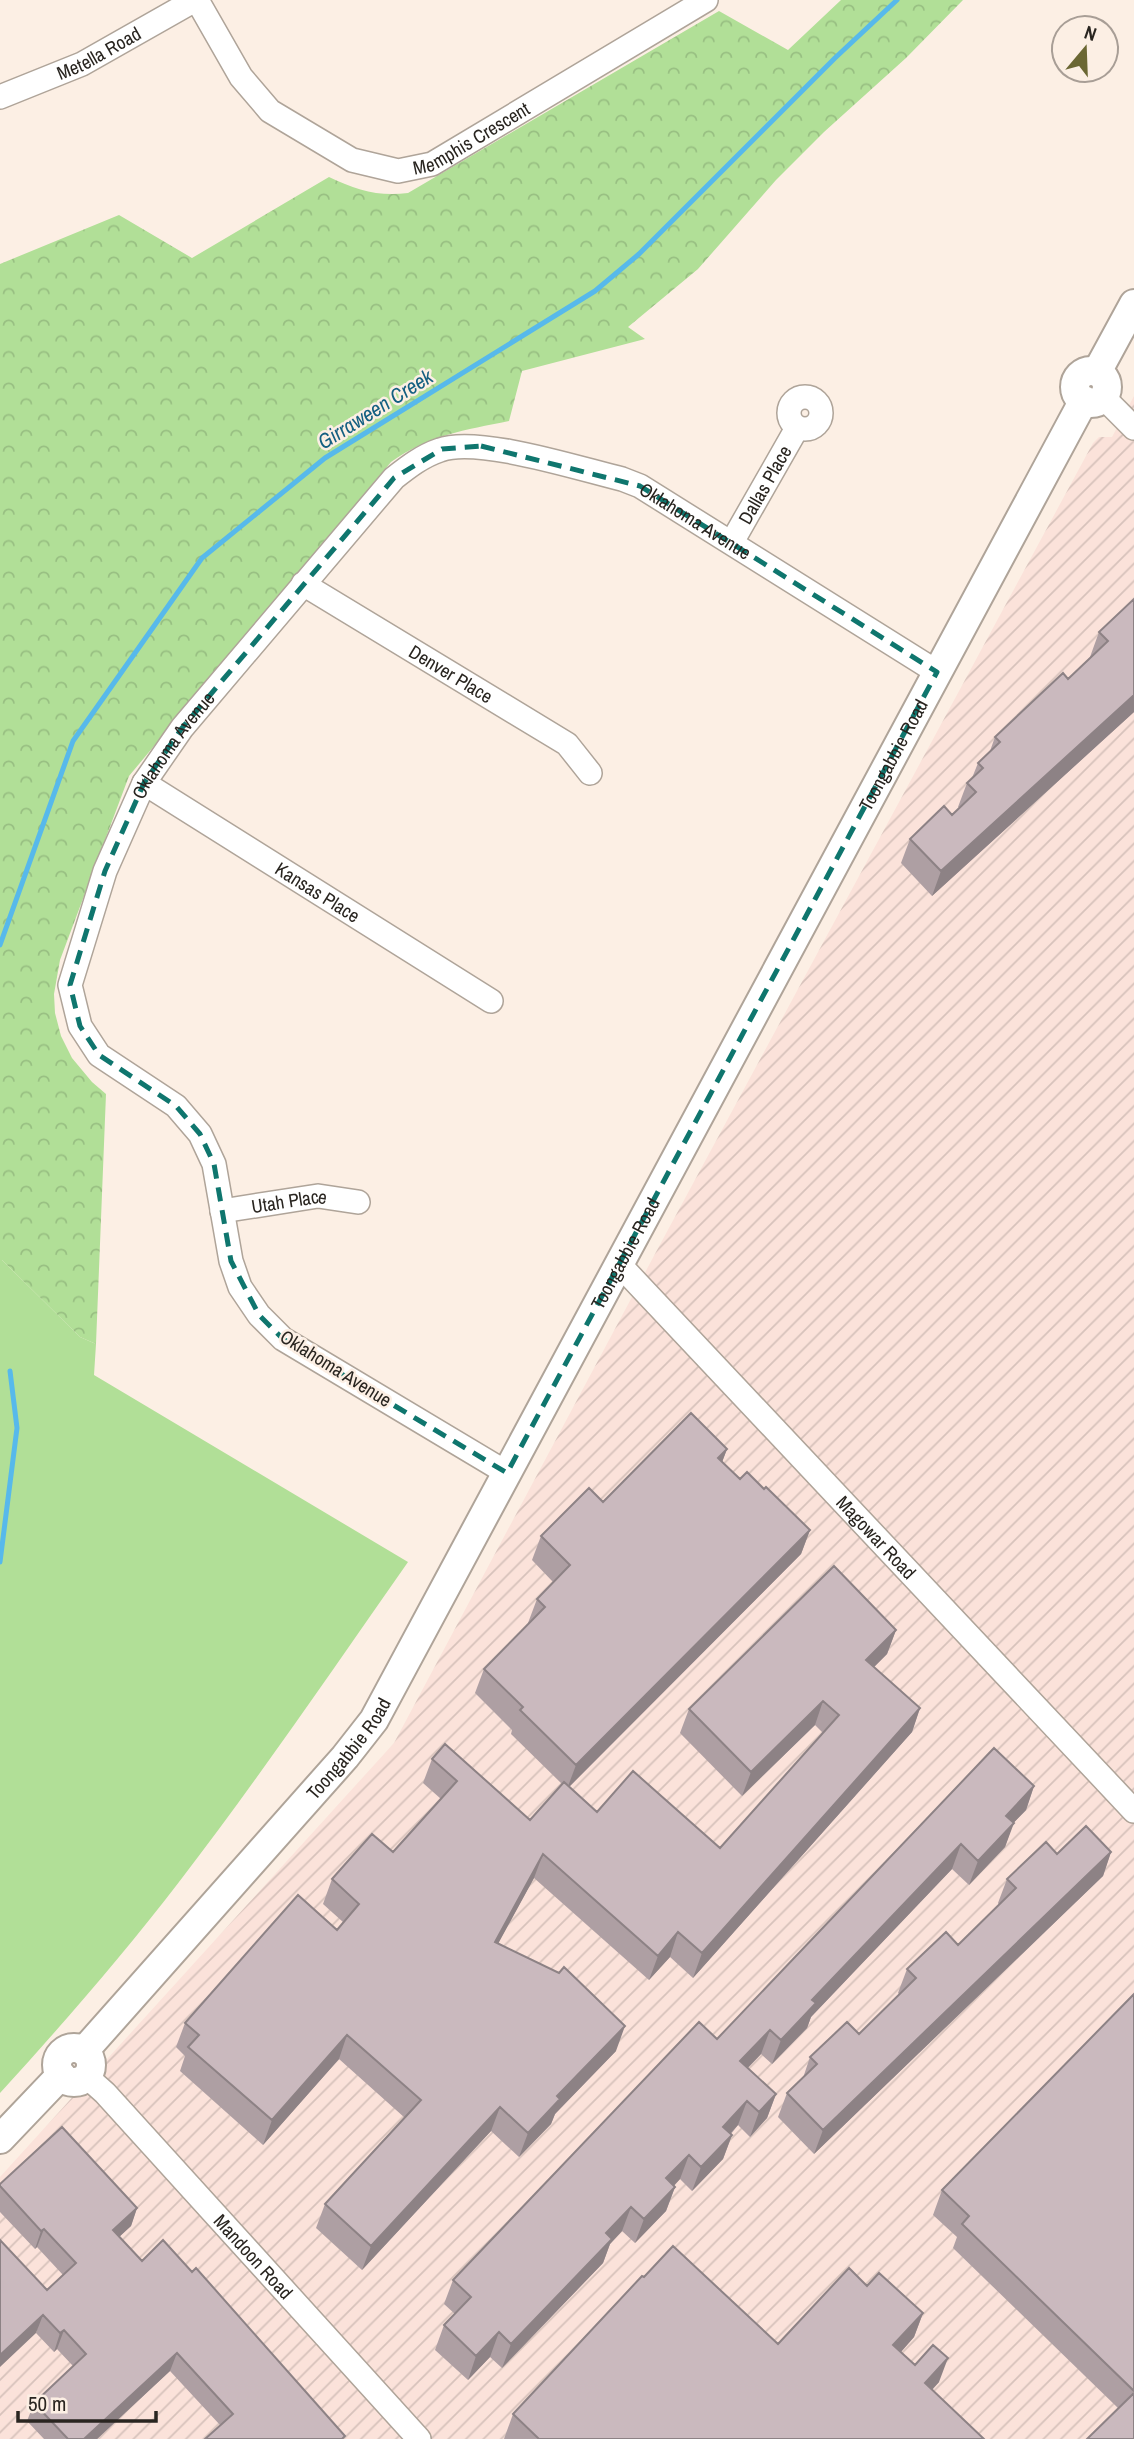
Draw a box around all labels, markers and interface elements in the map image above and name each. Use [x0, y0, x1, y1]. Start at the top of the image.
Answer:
north arrow [1050, 14, 1120, 84]
text: N [1081, 19, 1100, 47]
street label: Metella Road [53, 20, 145, 86]
street label: Memphis Crescent [410, 95, 535, 181]
water label: Girraween Creek [312, 361, 439, 456]
street label: Dallas Place [732, 441, 797, 529]
street label: Oklahoma Avenue [635, 476, 756, 565]
street label: Denver Place [404, 638, 498, 709]
street label: Oklahoma Avenue [126, 686, 221, 803]
street label: Toongabbie Road [852, 695, 934, 815]
street label: Kansas Place [270, 856, 365, 928]
street label: Utah Place [249, 1183, 329, 1219]
street label: Toongabbie Road [584, 1193, 666, 1314]
street label: Oklahoma Avenue [275, 1323, 397, 1413]
street label: Magowar Road [831, 1490, 922, 1585]
street label: Toongabbie Road [300, 1693, 397, 1805]
street label: Mandoon Road [208, 2208, 299, 2305]
scale bar [18, 2380, 156, 2424]
text: 50 m [28, 2389, 66, 2418]

